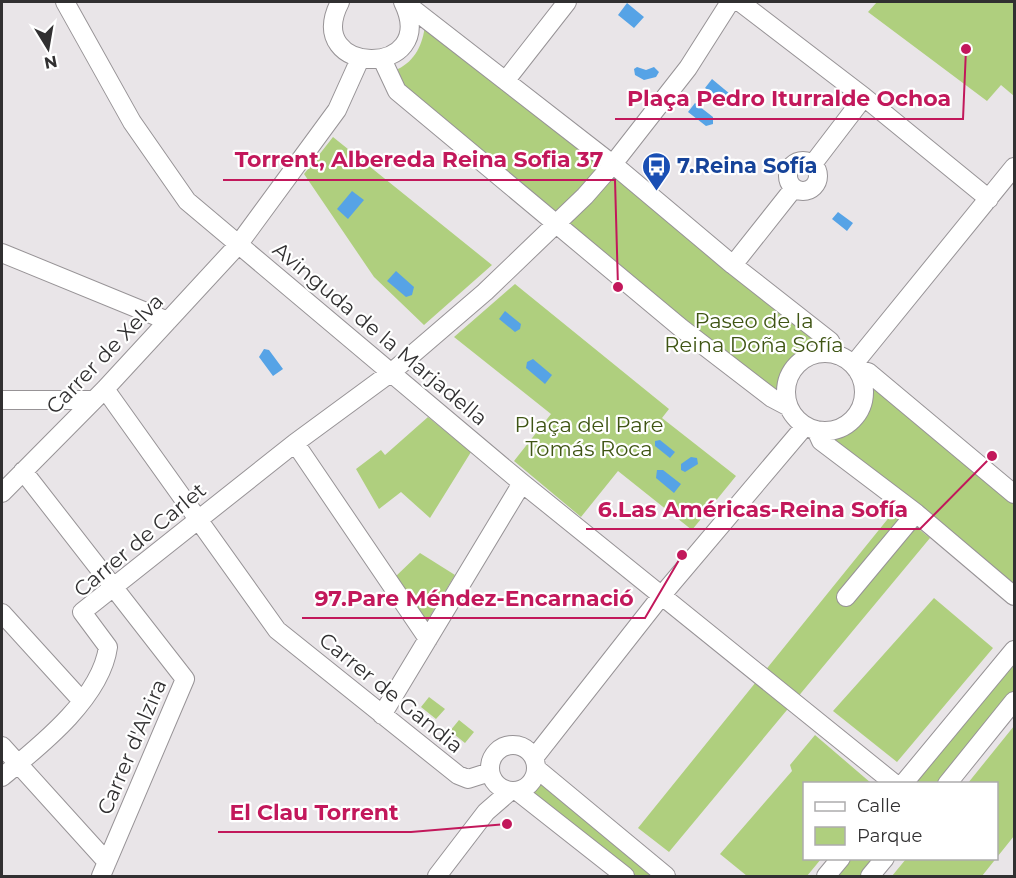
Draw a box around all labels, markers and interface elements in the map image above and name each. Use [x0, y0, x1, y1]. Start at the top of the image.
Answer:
north arrow [18, 18, 78, 78]
text: N [43, 52, 59, 73]
callout: Plaça Pedro Iturralde Ochoa [615, 79, 963, 119]
text: Plaça Pedro Iturralde Ochoa [627, 85, 951, 112]
callout: Torrent, Albereda Reina Sofia 37 [223, 140, 615, 180]
text: Torrent, Albereda Reina Sofia 37 [235, 146, 603, 173]
bus stop icon: 7.Reina Sofía [640, 150, 672, 192]
place label: 7.Reina Sofía [677, 153, 817, 178]
street label: Avinguda de la Marjadella [268, 237, 493, 431]
street label: Carrer de Xelva [41, 288, 168, 419]
park label: Paseo de la Reina Doña Sofía [664, 308, 844, 357]
park label: Plaça del Pare Tomás Roca [515, 412, 663, 461]
street label: Carrer de Carlet [69, 477, 211, 602]
callout: 6.Las Américas-Reina Sofía [586, 489, 920, 529]
text: 6.Las Américas-Reina Sofía [598, 496, 908, 523]
callout: 97.Pare Méndez-Encarnació [302, 578, 645, 618]
text: 97.Pare Méndez-Encarnació [314, 585, 634, 612]
street label: Carrer de Gandia [314, 627, 468, 758]
street label: Carrer d'Alzira [92, 675, 171, 818]
legend [803, 782, 998, 860]
callout: El Clau Torrent [218, 792, 411, 832]
text: Calle [857, 795, 901, 817]
text: El Clau Torrent [229, 799, 399, 826]
text: Parque [857, 825, 923, 847]

